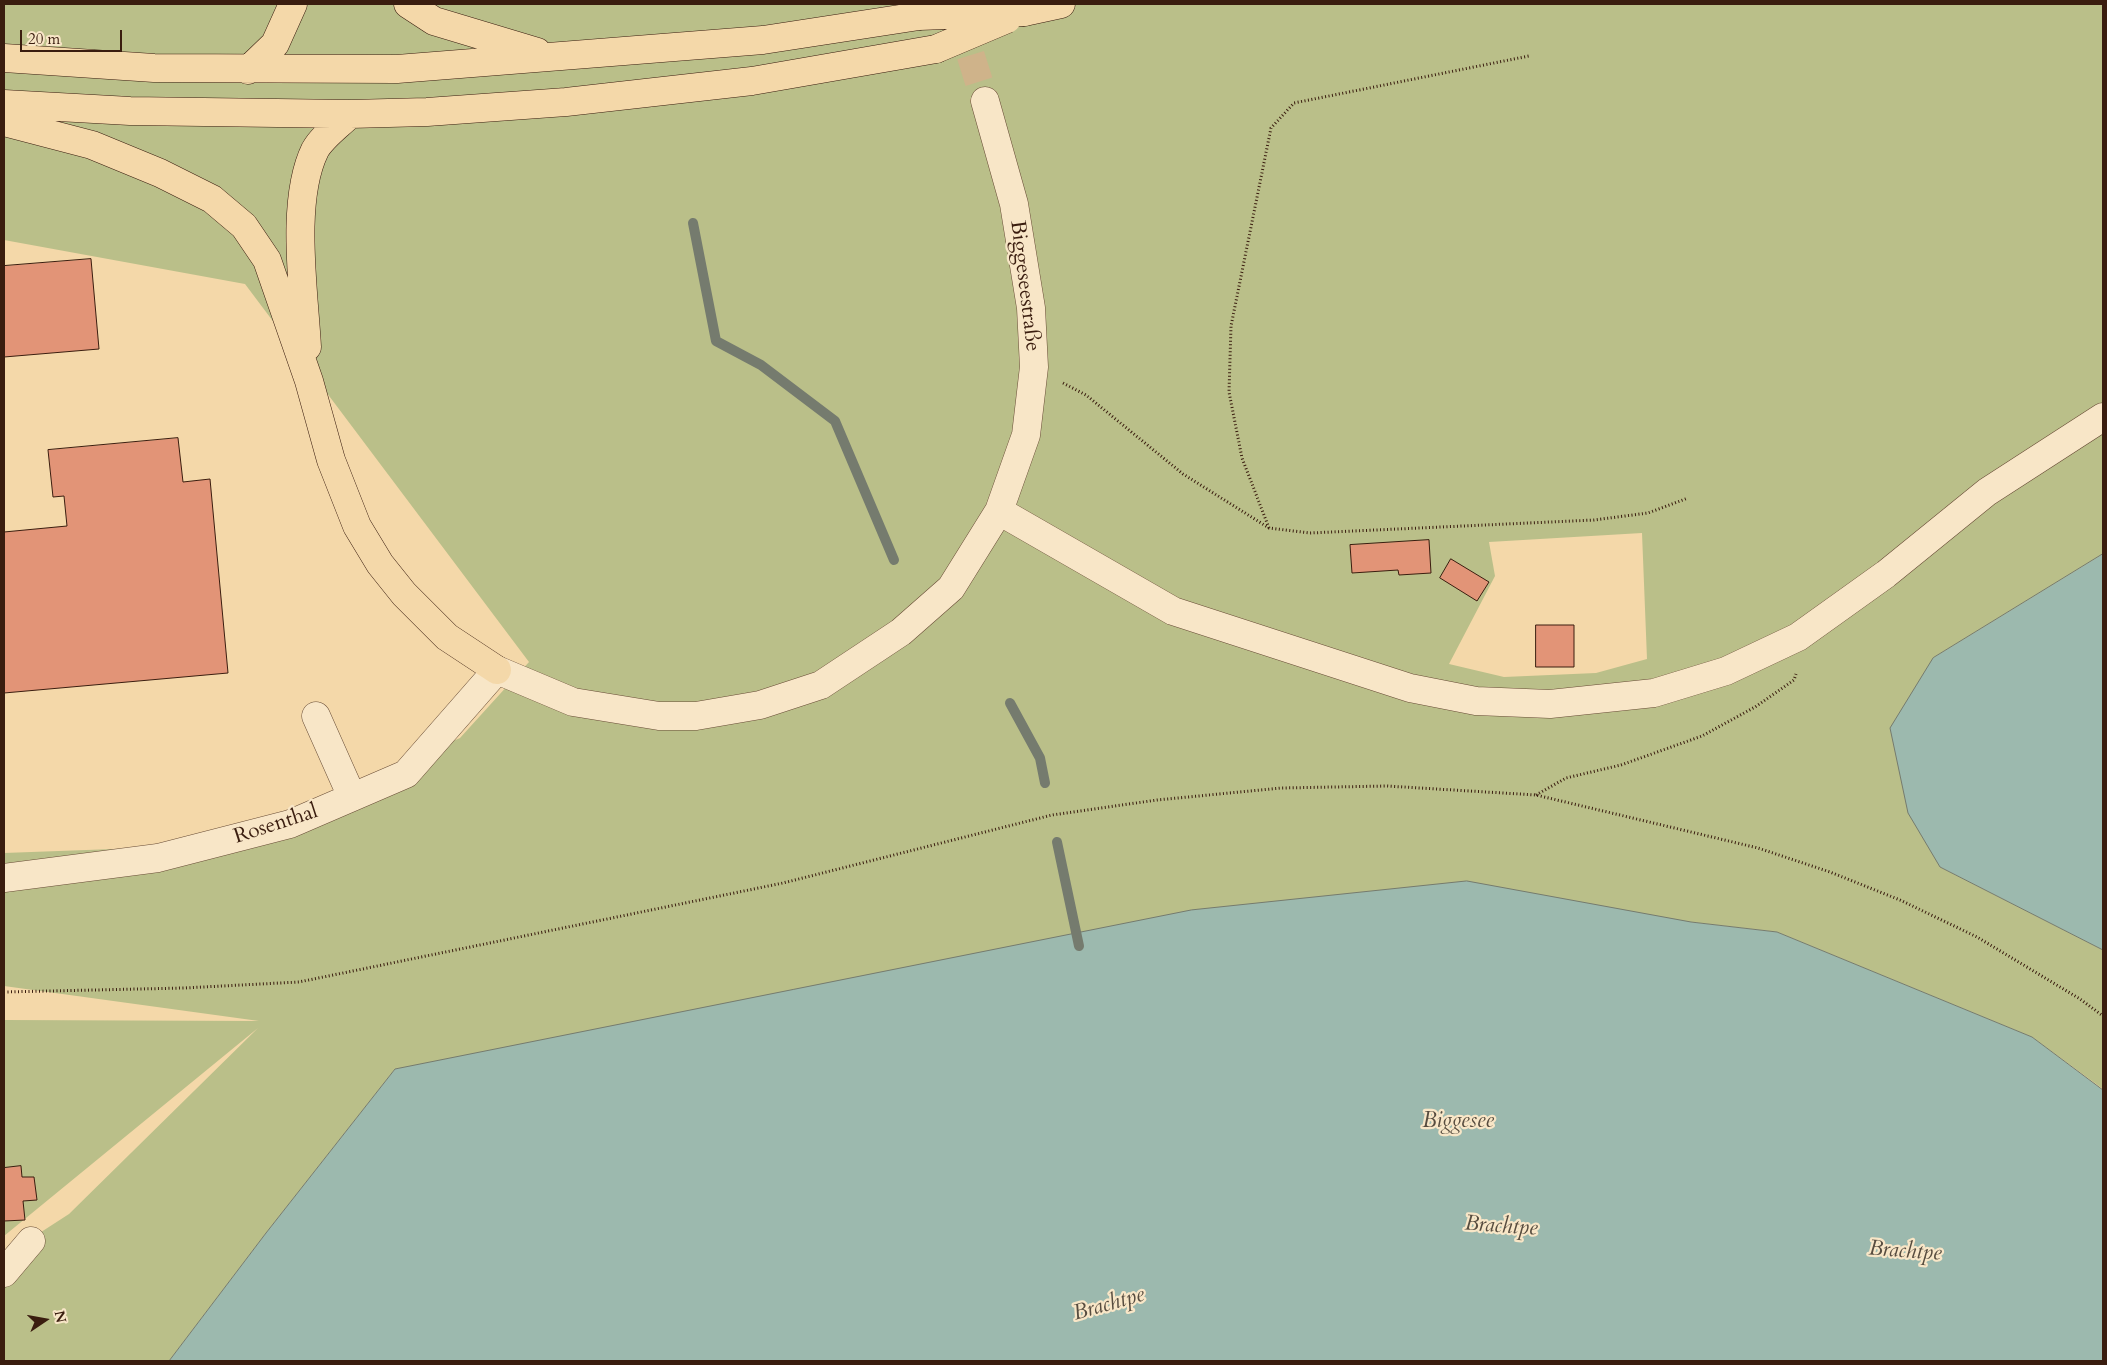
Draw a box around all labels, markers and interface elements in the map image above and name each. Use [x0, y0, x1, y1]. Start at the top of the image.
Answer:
scale bar [22, 20, 125, 52]
text: 20 m [28, 29, 60, 49]
street label: Biggeseestraße [1003, 219, 1045, 353]
street label: Rosenthal [231, 800, 321, 850]
water label: Biggesee [1422, 1109, 1494, 1135]
water label: Brachtpe [1464, 1211, 1538, 1243]
water label: Brachtpe [1868, 1236, 1942, 1268]
water label: Brachtpe [1070, 1282, 1148, 1328]
north arrow [20, 1295, 70, 1345]
text: N [50, 1309, 71, 1325]

